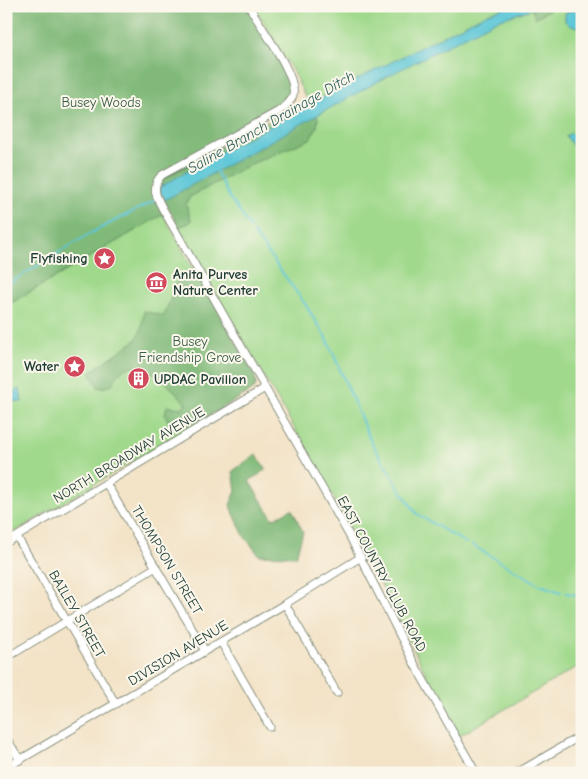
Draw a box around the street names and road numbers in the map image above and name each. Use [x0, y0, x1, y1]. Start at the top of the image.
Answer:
street label: NORTH BROADWAY AVENUE [50, 403, 208, 507]
street label: EAST COUNTRY CLUB ROAD [334, 493, 430, 655]
street label: THOMPSON STREET [128, 502, 207, 618]
street label: BAILEY STREET [45, 567, 109, 661]
street label: DIVISION AVENUE [125, 617, 231, 689]

